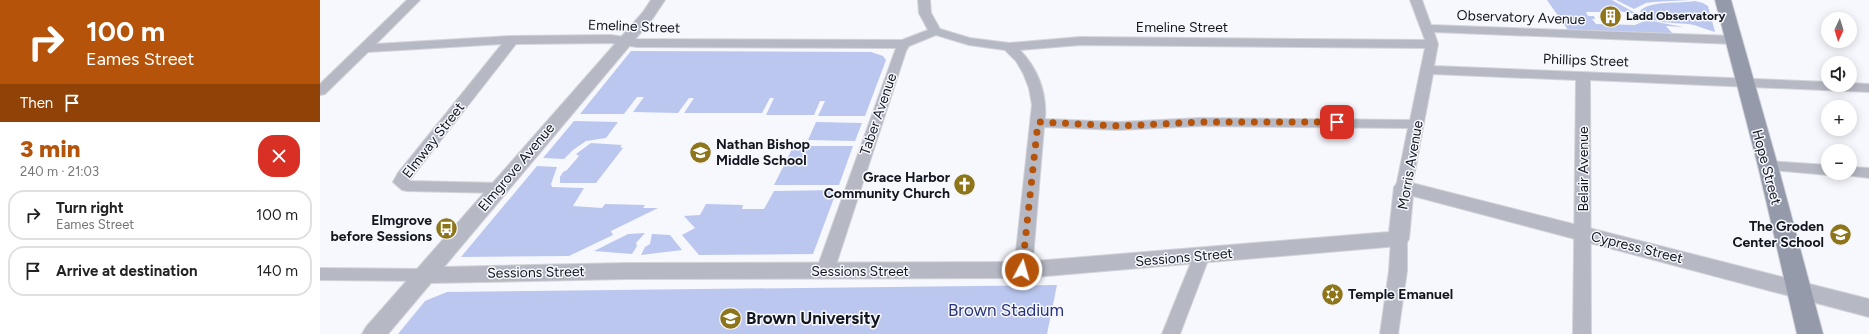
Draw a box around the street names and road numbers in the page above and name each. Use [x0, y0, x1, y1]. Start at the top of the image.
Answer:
street label: Observatory Avenue [1456, 7, 1586, 28]
street label: Emeline Street [588, 16, 680, 37]
street label: Emeline Street [1136, 19, 1228, 36]
street label: Phillips Street [1543, 51, 1629, 70]
street label: Taber Avenue [857, 71, 901, 157]
street label: Elmway Street [399, 99, 468, 181]
street label: Morris Avenue [1394, 119, 1427, 211]
street label: Elmgrove Avenue [475, 120, 558, 215]
street label: Belair Avenue [1575, 126, 1592, 212]
street label: Hope Street [1748, 128, 1785, 207]
street label: Cypress Street [1589, 228, 1684, 267]
street label: Sessions Street [1135, 245, 1233, 270]
street label: Sessions Street [487, 263, 585, 282]
street label: Sessions Street [811, 263, 909, 280]

